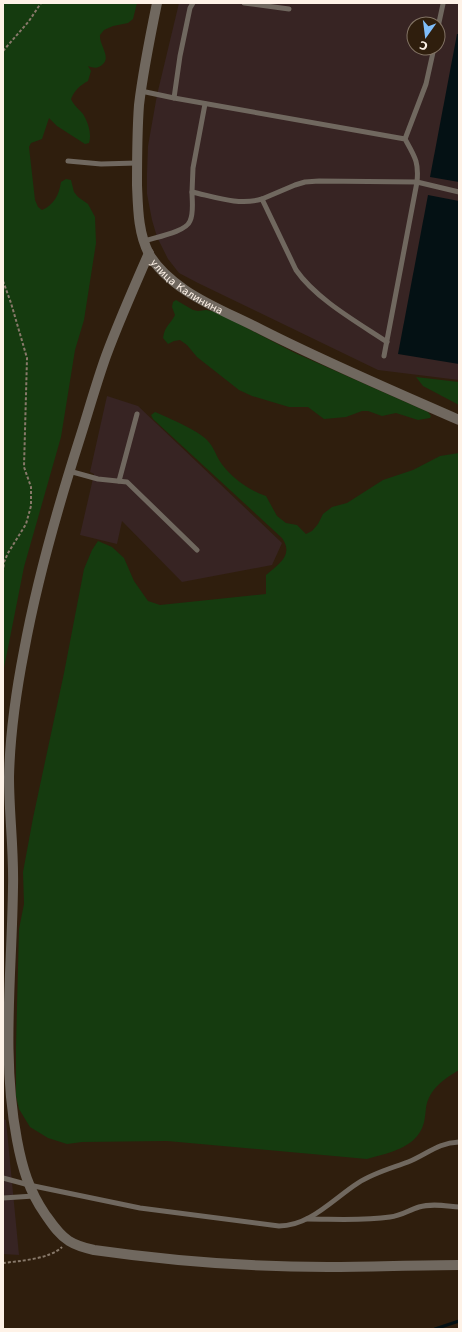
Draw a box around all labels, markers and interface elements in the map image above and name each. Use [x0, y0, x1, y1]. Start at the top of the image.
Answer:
north arrow [406, 16, 446, 56]
text: С [418, 38, 429, 53]
street label: улица Калинина [149, 257, 225, 316]

